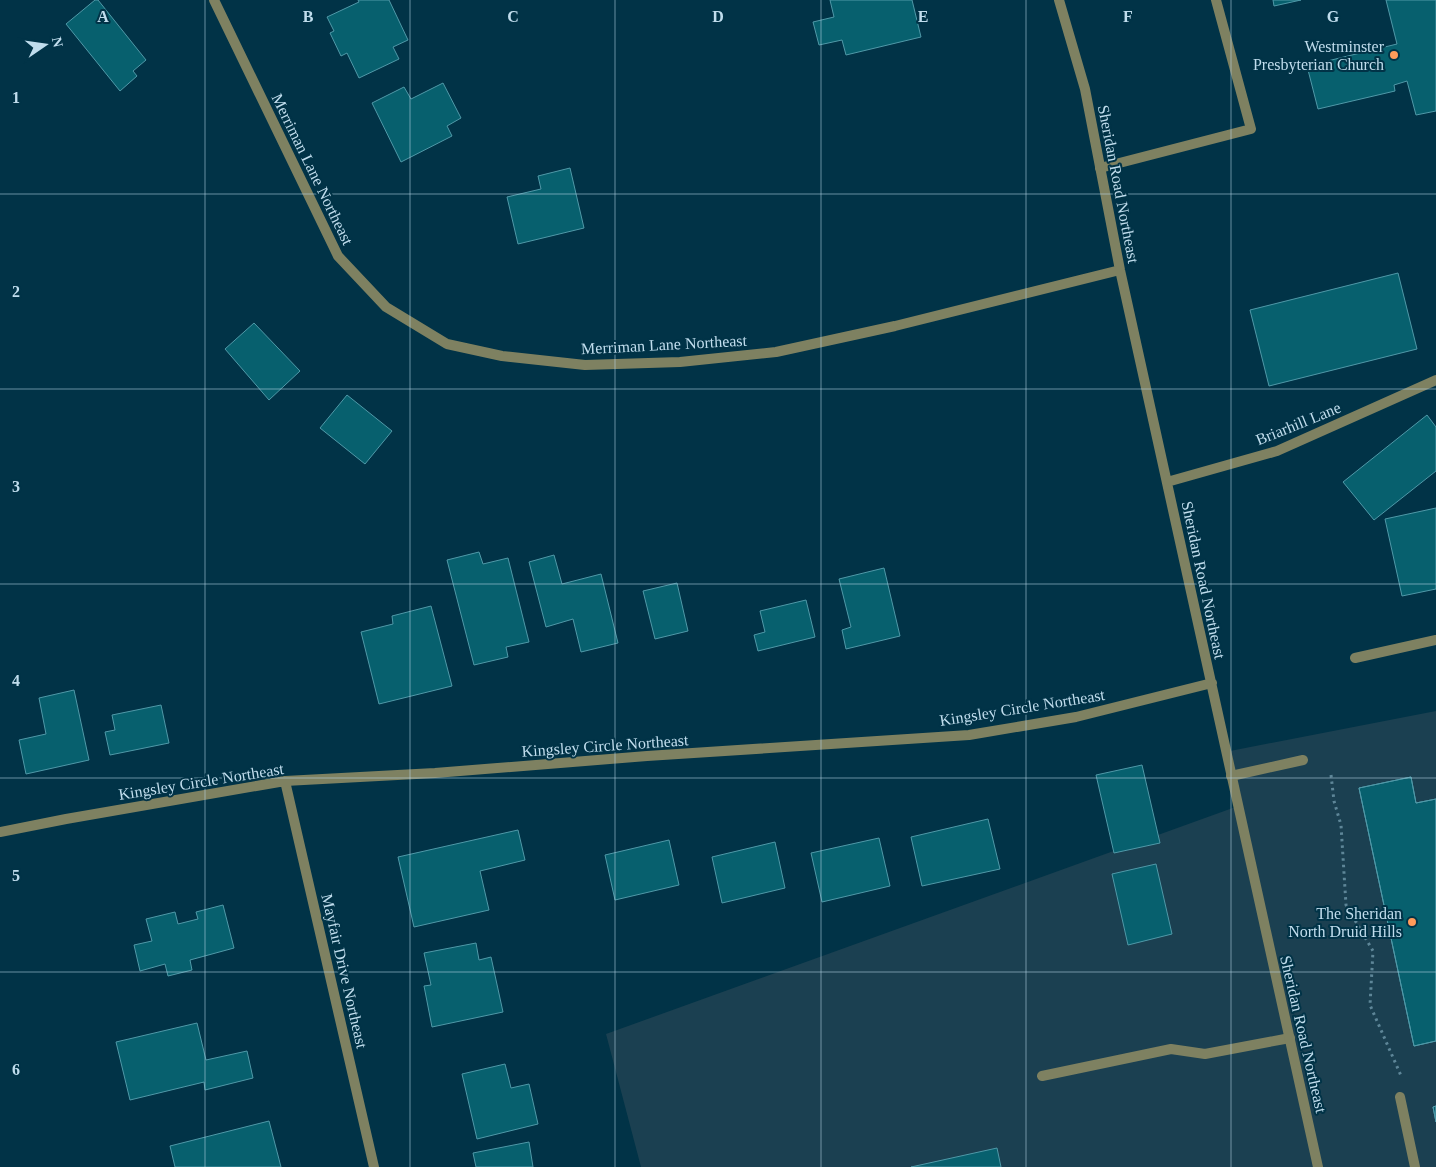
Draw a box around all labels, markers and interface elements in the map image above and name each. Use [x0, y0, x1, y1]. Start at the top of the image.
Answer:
text: A [97, 8, 109, 25]
text: B [303, 8, 314, 25]
text: C [507, 8, 519, 25]
text: D [712, 8, 724, 25]
text: E [918, 8, 928, 25]
text: F [1123, 8, 1133, 25]
text: G [1327, 8, 1340, 25]
north arrow [20, 20, 70, 70]
text: N [49, 36, 66, 49]
place label: Westminster Presbyterian Church [1253, 38, 1385, 74]
marker: Westminster Presbyterian Church [1388, 49, 1400, 61]
text: 1 [12, 89, 20, 106]
street label: Merriman Lane Northeast [268, 91, 357, 248]
street label: Sheridan Road Northeast [1095, 104, 1142, 265]
text: 2 [12, 283, 20, 300]
street label: Merriman Lane Northeast [581, 332, 748, 357]
street label: Briarhill Lane [1253, 399, 1343, 448]
text: 3 [12, 478, 20, 495]
street label: Sheridan Road Northeast [1178, 500, 1229, 661]
text: 4 [12, 672, 20, 689]
street label: Kingsley Circle Northeast [938, 686, 1107, 730]
street label: Kingsley Circle Northeast [521, 731, 690, 761]
street label: Kingsley Circle Northeast [117, 760, 286, 804]
text: 5 [12, 867, 20, 884]
street label: Mayfair Drive Northeast [317, 892, 371, 1051]
place label: The Sheridan North Druid Hills [1288, 905, 1402, 940]
marker: The Sheridan North Druid Hills [1406, 916, 1418, 928]
street label: Sheridan Road Northeast [1277, 954, 1330, 1115]
text: 6 [12, 1061, 20, 1078]

